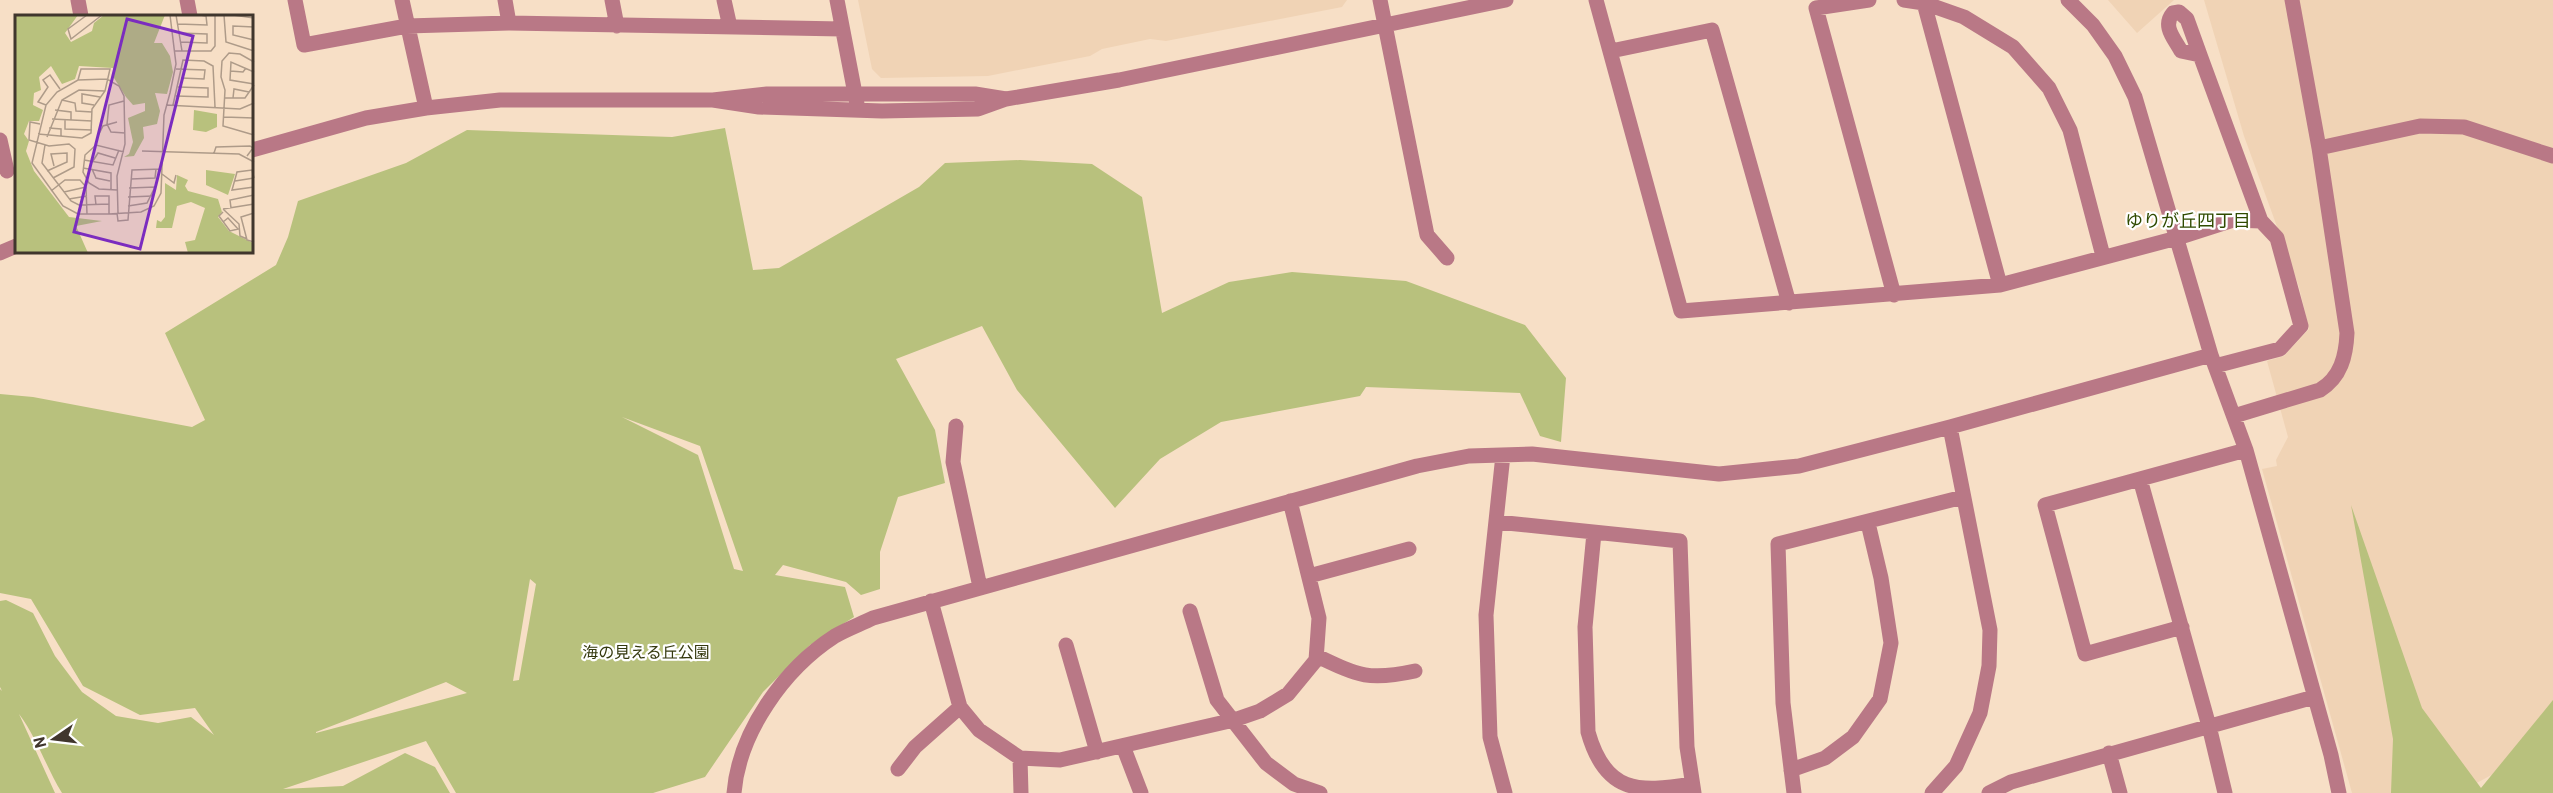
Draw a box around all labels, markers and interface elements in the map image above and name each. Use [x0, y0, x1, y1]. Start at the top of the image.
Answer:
inset map [15, 15, 254, 254]
district label: ゆりが丘四丁目 [2125, 209, 2251, 231]
park label: 海の見える丘公園 [582, 642, 710, 661]
north arrow [24, 709, 84, 769]
text: N [28, 735, 49, 750]

